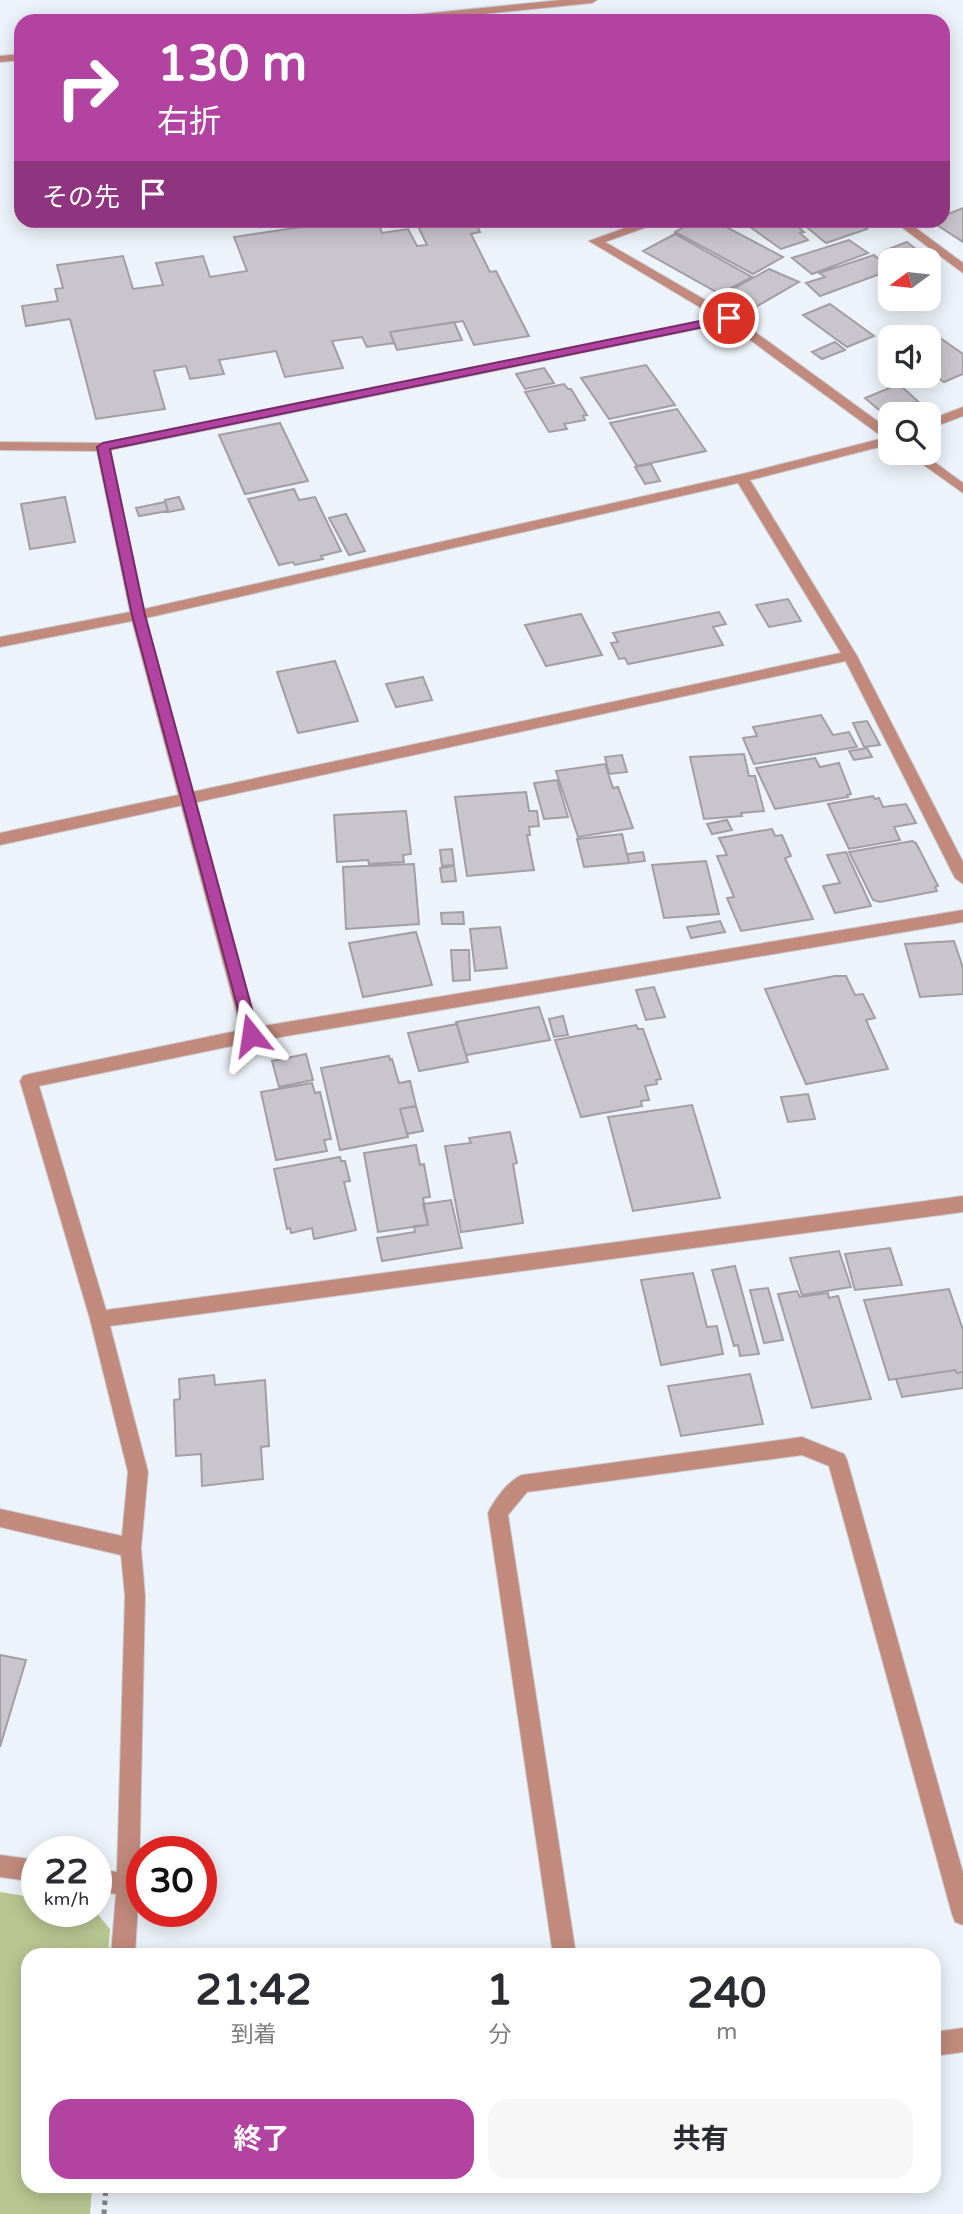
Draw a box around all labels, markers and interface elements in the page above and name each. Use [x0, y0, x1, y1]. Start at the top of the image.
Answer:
text: 130 m [157, 35, 307, 94]
icon: right [42, 42, 133, 133]
text: 右折 [157, 103, 221, 141]
icon: arrive [134, 175, 172, 213]
text: その先 [42, 182, 120, 213]
north arrow [878, 248, 942, 312]
map controls [878, 248, 941, 465]
pin [699, 288, 759, 348]
icon: arrive [710, 299, 748, 337]
button: sound [878, 325, 941, 388]
button: search [878, 402, 941, 465]
position arrow [214, 998, 288, 1072]
speed limit sign: 30 [126, 1836, 217, 1927]
text: 22 [45, 1851, 88, 1893]
text: km/h [44, 1888, 89, 1910]
text: 21:42 [196, 1965, 312, 2016]
text: 1 [486, 1965, 513, 2016]
text: 240 [687, 1968, 766, 2019]
text: m [716, 2018, 737, 2046]
text: 到着 [231, 2021, 277, 2049]
text: 分 [488, 2021, 511, 2049]
button: 終了 [49, 2099, 474, 2179]
button: 共有 [488, 2099, 913, 2179]

